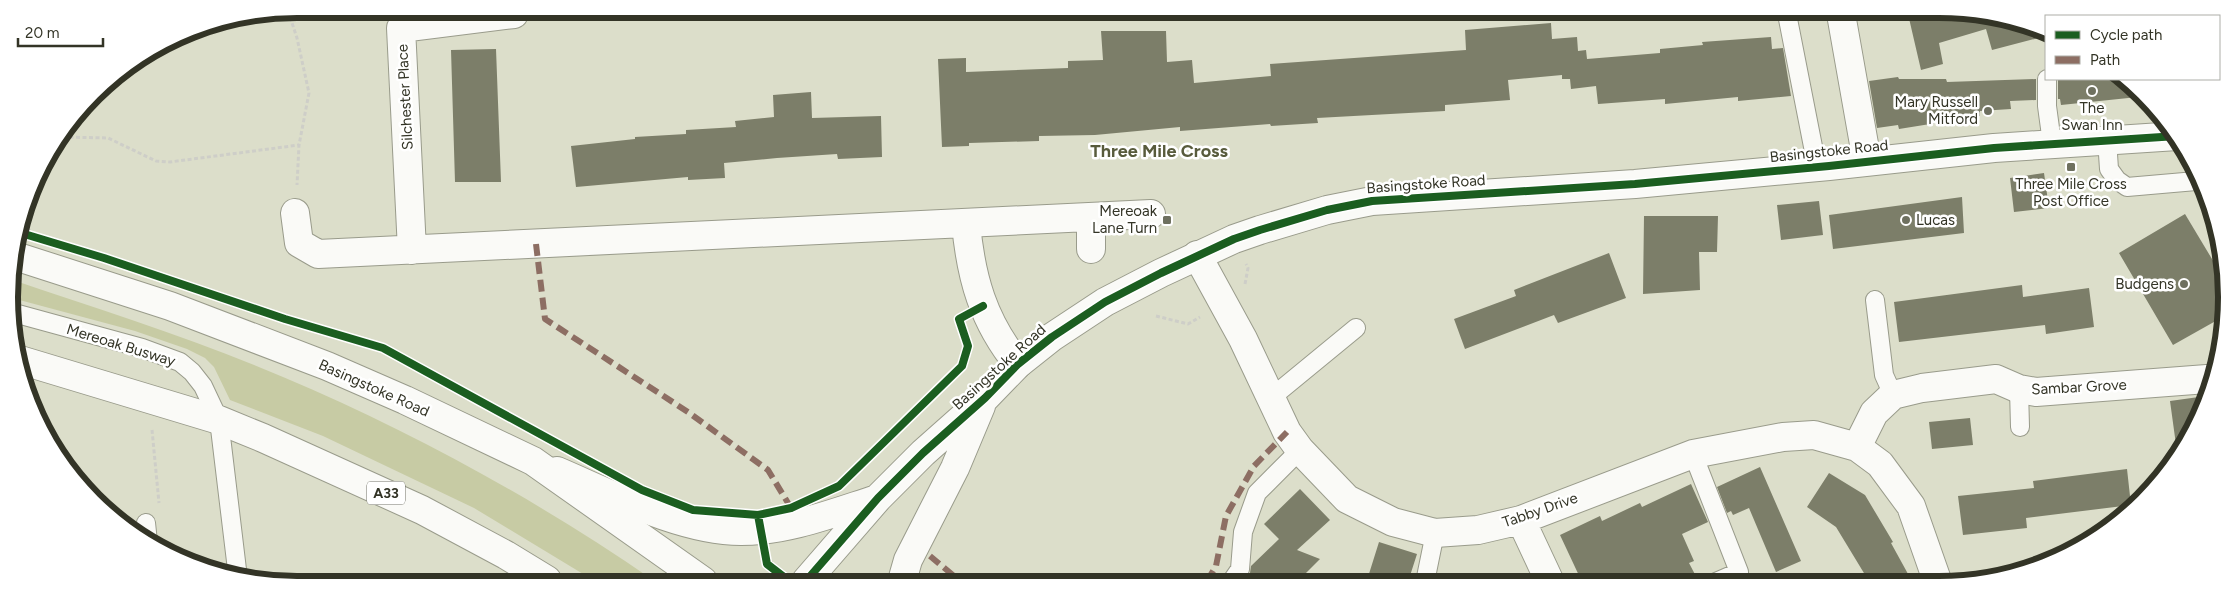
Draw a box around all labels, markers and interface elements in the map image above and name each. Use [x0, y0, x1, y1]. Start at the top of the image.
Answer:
scale bar [18, 15, 102, 47]
legend [2045, 15, 2220, 80]
text: 20 m [25, 24, 59, 42]
text: Cycle path [2090, 26, 2162, 44]
street label: Silchester Place [393, 44, 417, 150]
text: Path [2090, 51, 2120, 69]
marker: The Swan Inn [2086, 85, 2098, 97]
place label: Mary Russell Mitford [1894, 93, 1978, 128]
place label: The Swan Inn [2061, 99, 2123, 134]
marker: Mary Russell Mitford [1982, 105, 1994, 117]
street label: Basingstoke Road [1769, 136, 1889, 166]
district label: Three Mile Cross [1090, 140, 1228, 162]
marker: Three Mile Cross Post Office [2065, 161, 2077, 173]
street label: Basingstoke Road [1366, 171, 1486, 197]
place label: Three Mile Cross Post Office [2015, 175, 2127, 210]
place label: Mereoak Lane Turn [1092, 202, 1158, 237]
place label: Lucas [1916, 211, 1955, 229]
marker: Mereoak Lane Turn [1161, 214, 1173, 226]
marker: Lucas [1900, 214, 1912, 226]
place label: Budgens [2115, 275, 2174, 293]
marker: Budgens [2178, 278, 2190, 290]
street label: Mereoak Busway [64, 320, 178, 370]
street label: Basingstoke Road [949, 320, 1049, 414]
street label: Basingstoke Road [316, 356, 432, 420]
street label: Sambar Grove [2031, 376, 2127, 398]
road number: A33 [367, 482, 405, 504]
street label: Tabby Drive [1500, 489, 1580, 531]

